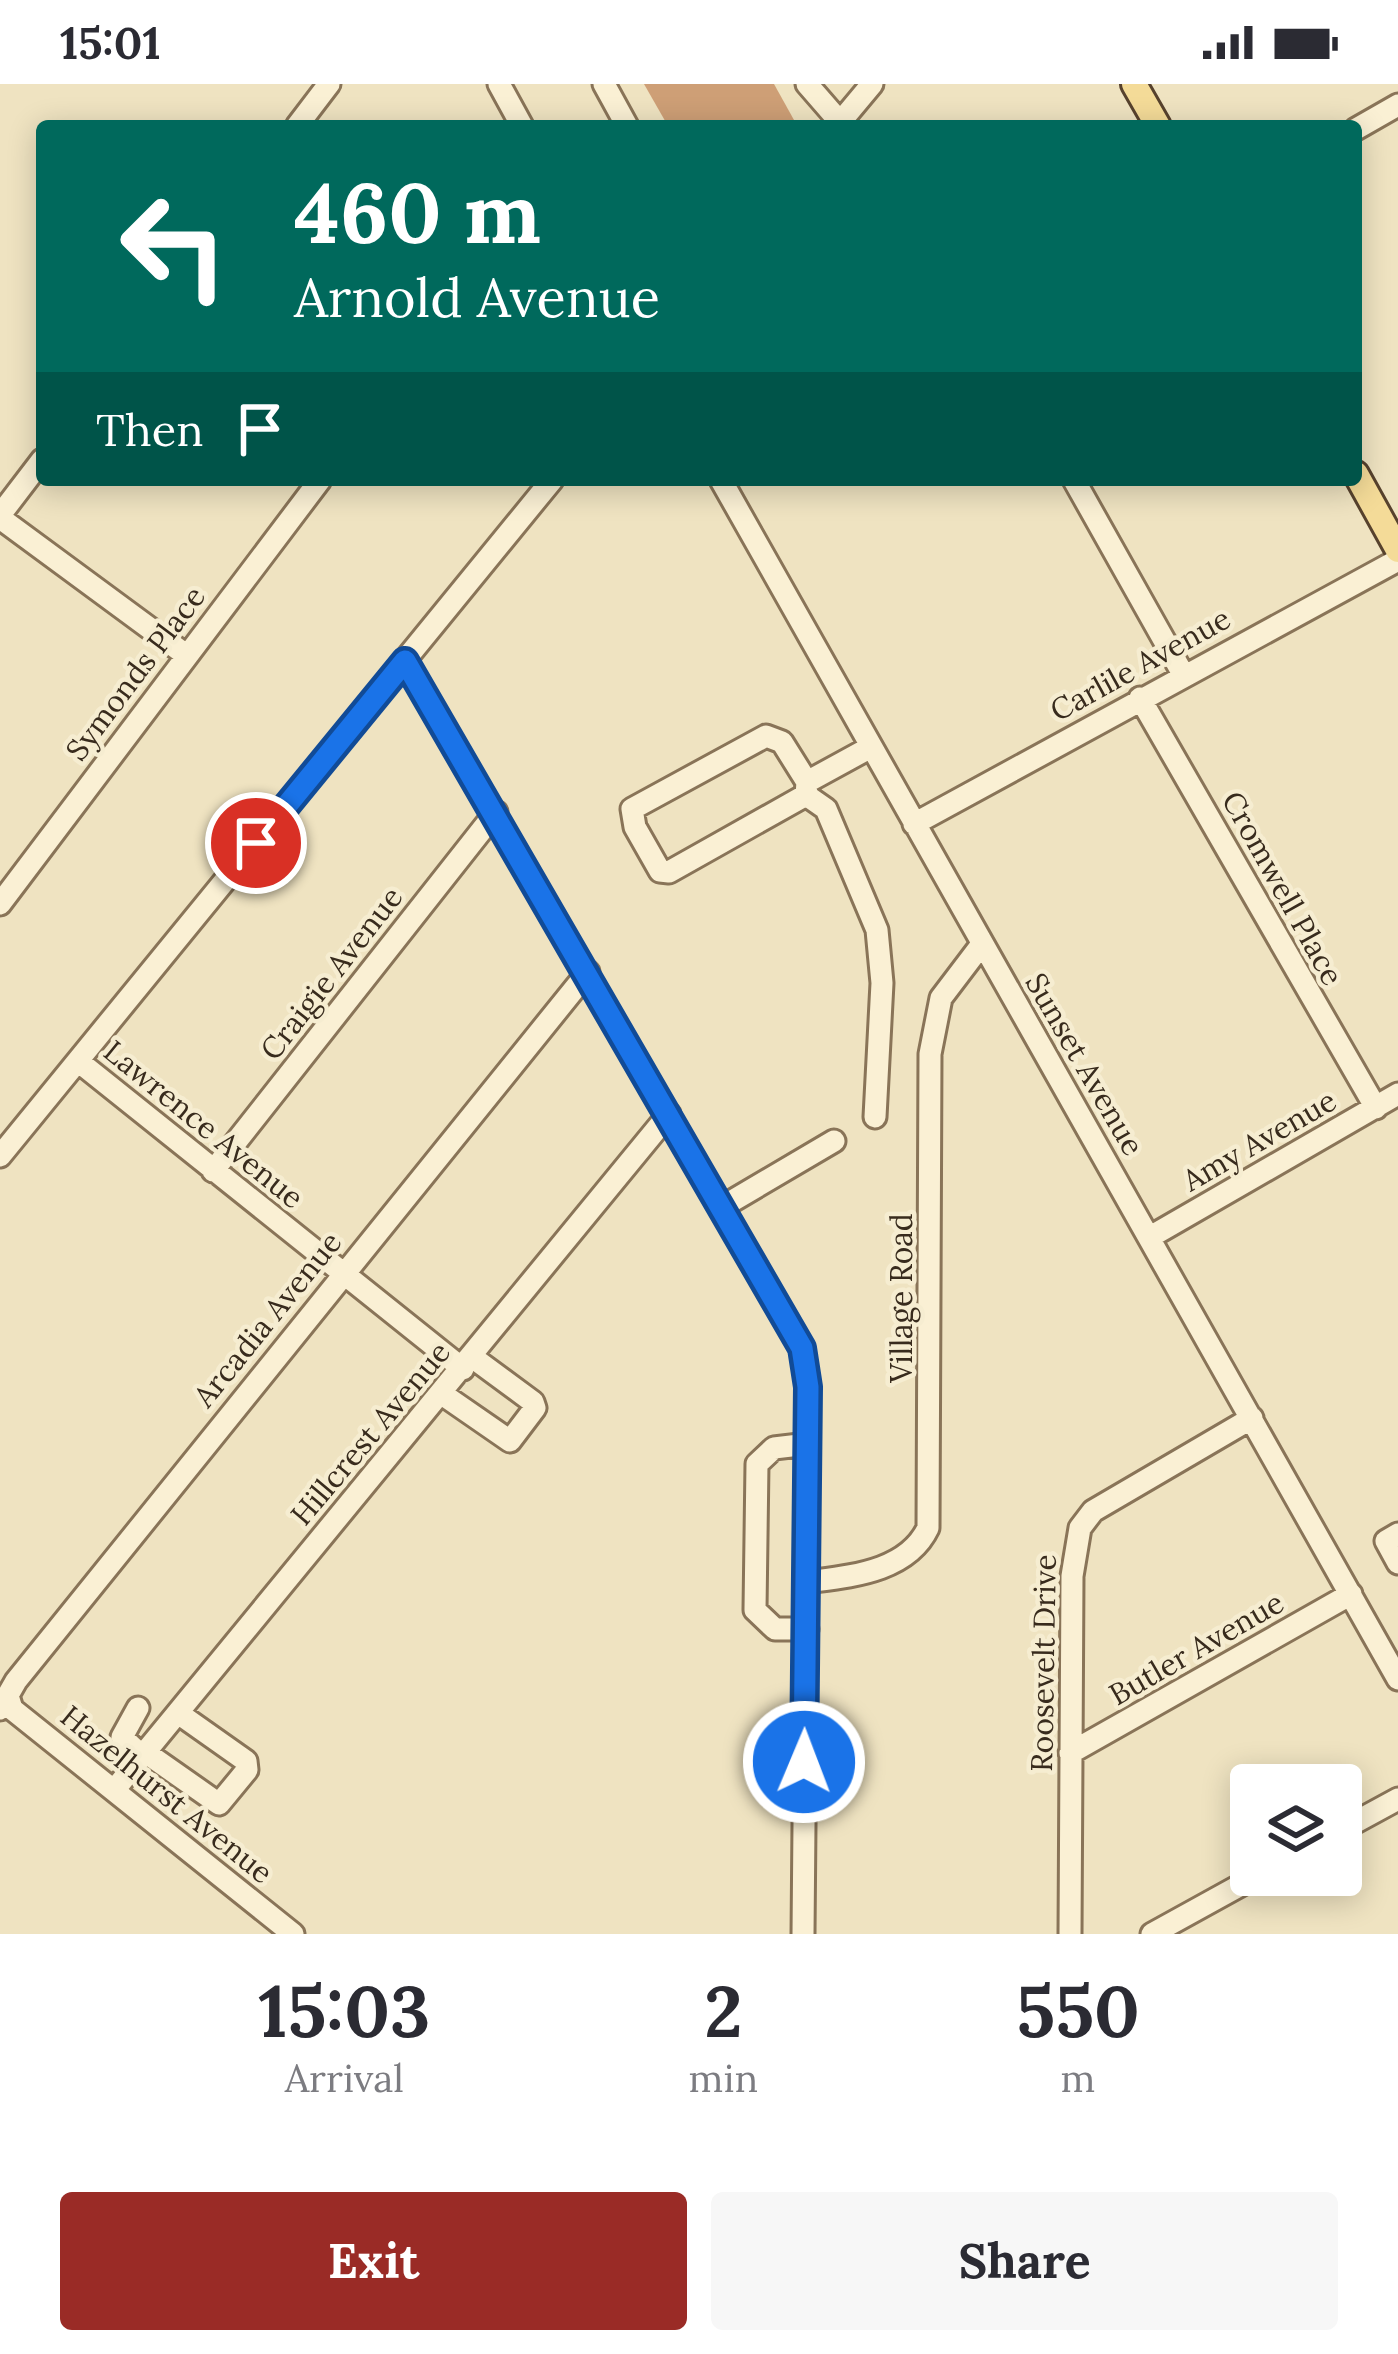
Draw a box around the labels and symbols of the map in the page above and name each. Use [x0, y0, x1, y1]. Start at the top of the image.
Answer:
street label: Symonds Place [57, 578, 214, 768]
street label: Carlile Avenue [1043, 599, 1237, 729]
street label: Cromwell Place [1214, 784, 1352, 992]
pin [205, 792, 307, 894]
street label: Craigie Avenue [252, 879, 411, 1068]
street label: Sunset Avenue [1017, 966, 1153, 1162]
street label: Lawrence Avenue [96, 1032, 312, 1216]
street label: Amy Avenue [1175, 1081, 1343, 1201]
street label: Village Road [882, 1213, 921, 1384]
street label: Arcadia Avenue [184, 1224, 349, 1415]
street label: Hillcrest Avenue [282, 1333, 458, 1533]
street label: Roosevelt Drive [1022, 1554, 1064, 1772]
street label: Butler Avenue [1102, 1583, 1290, 1713]
street label: Hazelhurst Avenue [53, 1697, 281, 1891]
position arrow [741, 1699, 867, 1825]

